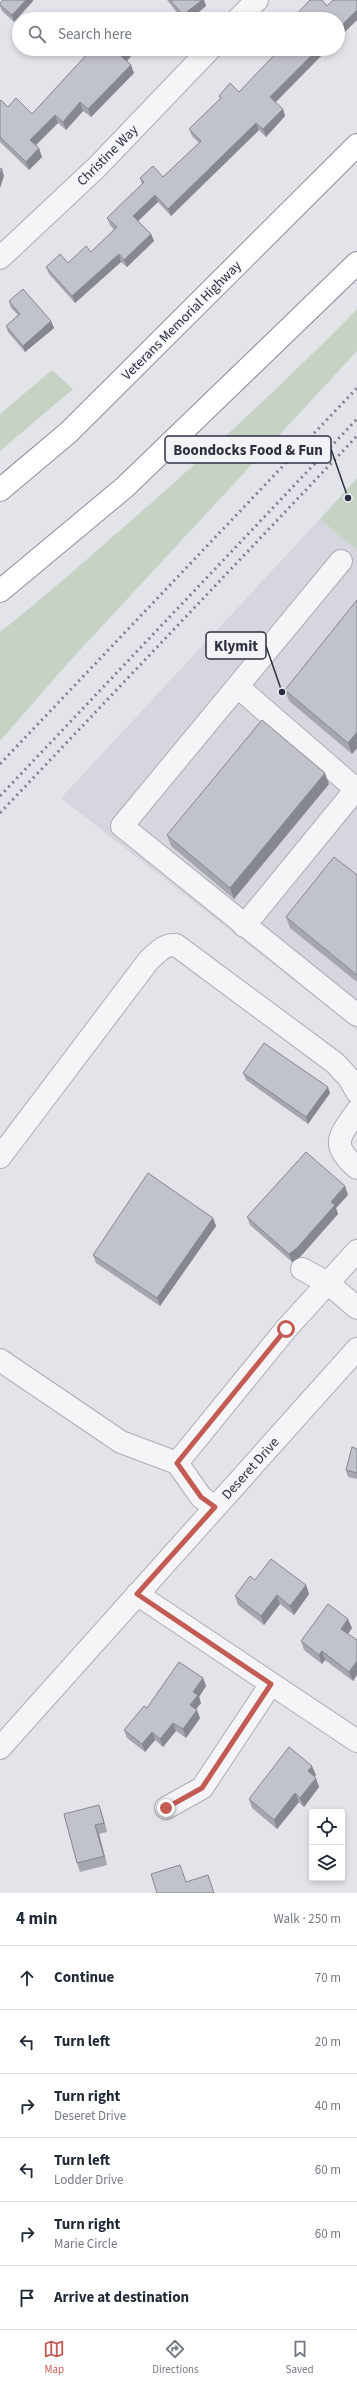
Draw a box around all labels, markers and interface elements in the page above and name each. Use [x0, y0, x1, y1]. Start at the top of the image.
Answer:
search box [12, 12, 345, 56]
icon: search [26, 23, 48, 45]
text: Search here [58, 24, 132, 45]
street label: Christine Way [73, 120, 143, 191]
street label: Veterans Memorial Highway [117, 256, 246, 385]
callout: Boondocks Food & Fun [165, 436, 331, 463]
text: Boondocks Food & Fun [173, 440, 323, 461]
callout: Klymit [206, 632, 266, 659]
text: Klymit [214, 636, 258, 657]
route start [277, 1320, 295, 1338]
street label: Deseret Drive [217, 1433, 284, 1504]
route end [157, 1799, 175, 1817]
map controls [309, 1809, 345, 1881]
button: locate [309, 1809, 345, 1845]
button: layers [309, 1845, 345, 1881]
text: 4 min [16, 1907, 57, 1931]
text: Walk · 250 m [273, 1910, 341, 1928]
icon: ahead [16, 1967, 38, 1989]
text: Continue [54, 1967, 114, 1988]
text: 70 m [315, 1969, 341, 1987]
icon: left [16, 2031, 38, 2053]
text: Turn left [54, 2031, 110, 2052]
text: 20 m [315, 2033, 341, 2051]
text: Turn right [54, 2086, 120, 2107]
icon: right [16, 2095, 38, 2117]
text: 40 m [315, 2097, 341, 2115]
text: Deseret Drive [54, 2107, 126, 2125]
text: Turn left [54, 2150, 110, 2171]
icon: left [16, 2159, 38, 2181]
text: 60 m [315, 2161, 341, 2179]
text: Lodder Drive [54, 2171, 123, 2189]
text: Turn right [54, 2214, 120, 2235]
icon: right [16, 2223, 38, 2245]
text: 60 m [315, 2225, 341, 2243]
text: Marie Circle [54, 2235, 117, 2253]
icon: arrive [16, 2287, 38, 2309]
text: Arrive at destination [54, 2287, 189, 2308]
tab: Map [43, 2338, 65, 2377]
tab: Directions [152, 2338, 199, 2377]
tab: Saved [286, 2338, 314, 2377]

